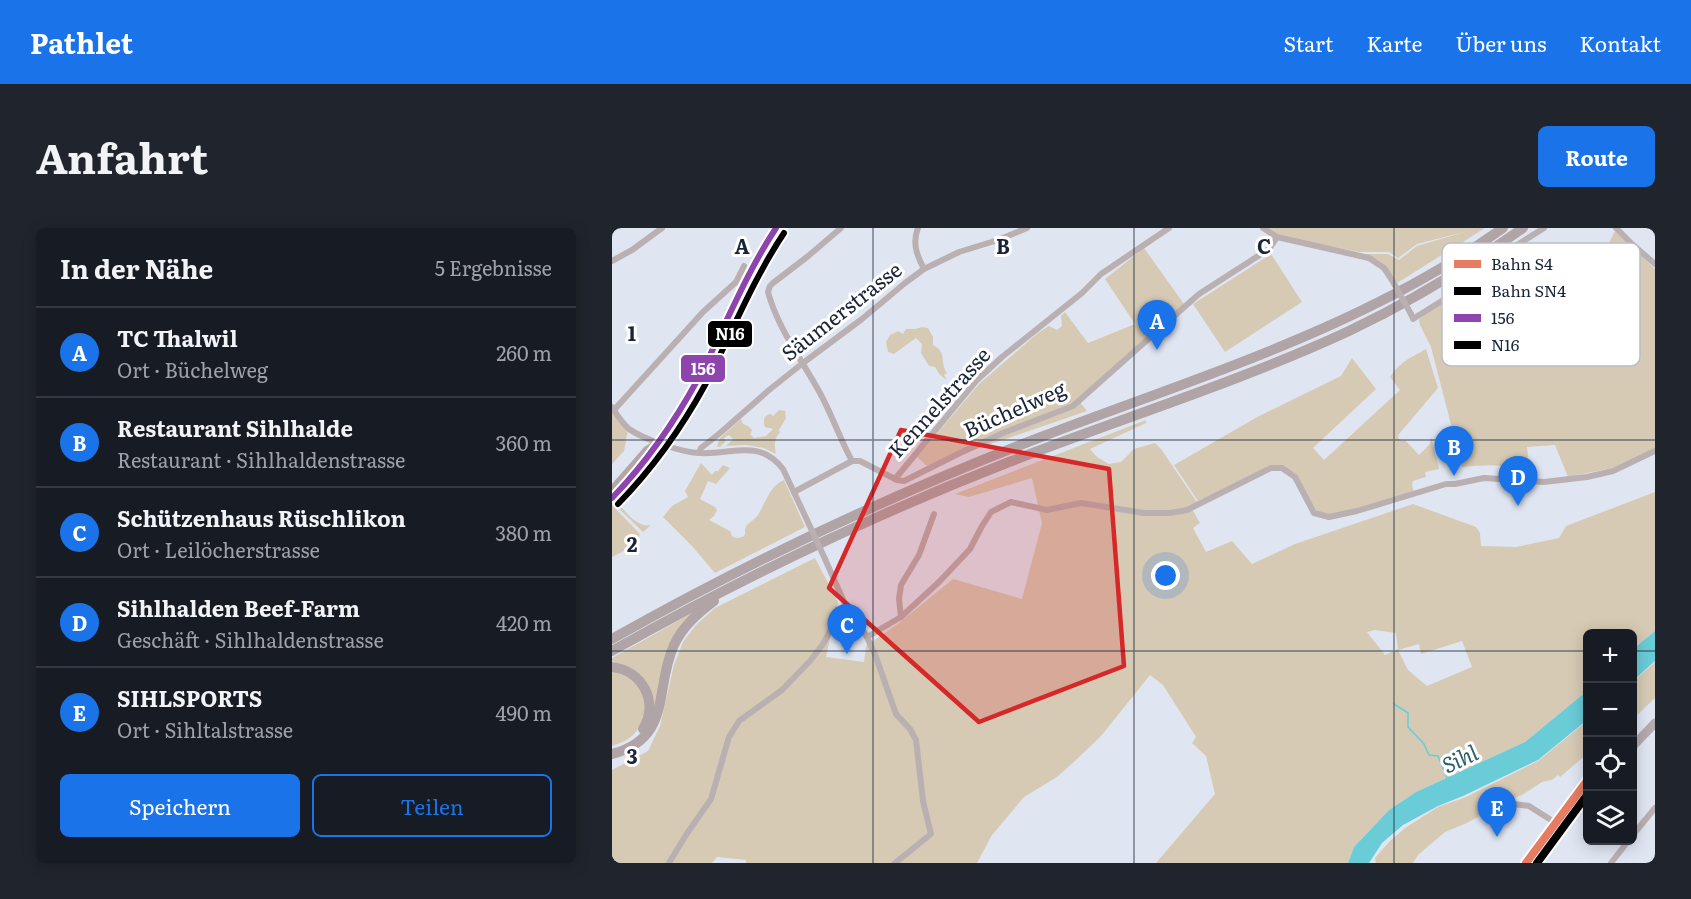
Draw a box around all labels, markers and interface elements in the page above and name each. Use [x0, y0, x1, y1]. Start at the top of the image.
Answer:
text: Pathlet [30, 21, 133, 63]
text: Start [1283, 27, 1334, 58]
text: Karte [1367, 27, 1422, 58]
text: Über uns [1455, 27, 1546, 58]
text: Kontakt [1579, 27, 1661, 58]
text: Anfahrt [36, 125, 208, 187]
button: Route [1538, 126, 1655, 187]
text: A [734, 230, 750, 260]
text: B [996, 230, 1010, 260]
text: C [1257, 230, 1271, 260]
legend [1442, 243, 1640, 366]
text: In der Nähe [60, 248, 213, 287]
text: Bahn S4 [1491, 251, 1553, 275]
text: 5 Ergebnisse [435, 252, 552, 282]
street label: Säumerstrasse [774, 253, 907, 367]
text: Bahn SN4 [1491, 278, 1566, 302]
pin: A [1138, 300, 1176, 350]
text: 156 [1491, 305, 1515, 329]
text: 1 [628, 317, 636, 347]
line badge: N16 [707, 320, 753, 348]
text: TC Thalwil [117, 321, 238, 354]
text: N16 [715, 321, 745, 345]
text: N16 [1491, 332, 1520, 356]
text: A [72, 337, 87, 367]
text: 260 m [496, 337, 552, 367]
street label: Kennelstrasse [880, 339, 996, 464]
text: Ort · Büchelweg [117, 354, 268, 384]
line badge: 156 [680, 354, 726, 383]
text: 156 [691, 356, 715, 380]
street label: Büchelweg [958, 371, 1070, 444]
text: Restaurant Sihlhalde [117, 411, 353, 444]
pin: B [1434, 426, 1474, 476]
text: B [73, 427, 86, 457]
text: 360 m [495, 427, 552, 457]
text: Restaurant · Sihlhaldenstrasse [117, 444, 405, 474]
pin: D [1498, 456, 1538, 506]
text: Schützenhaus Rüschlikon [117, 501, 406, 534]
text: C [72, 517, 87, 547]
text: 380 m [495, 517, 552, 547]
text: 2 [627, 528, 638, 558]
text: Ort · Leilöcherstrasse [117, 534, 320, 564]
your location [1151, 561, 1180, 590]
text: Sihlhalden Beef-Farm [117, 591, 360, 624]
pin: C [828, 604, 866, 654]
text: D [72, 607, 87, 637]
text: 420 m [496, 607, 552, 637]
text: Geschäft · Sihlhaldenstrasse [117, 624, 384, 654]
map controls [1583, 629, 1637, 845]
button: + [1583, 629, 1637, 683]
text: SIHLSPORTS [117, 681, 262, 714]
button: − [1583, 683, 1637, 737]
text: E [73, 697, 86, 727]
text: 490 m [496, 697, 552, 727]
text: Ort · Sihltalstrasse [117, 714, 293, 744]
water label: Sihl [1436, 735, 1483, 780]
button: locate [1583, 737, 1637, 791]
text: 3 [626, 740, 638, 770]
button: Speichern [60, 774, 300, 837]
button: Teilen [312, 774, 552, 837]
pin: E [1478, 788, 1516, 837]
button: layers [1583, 791, 1637, 845]

